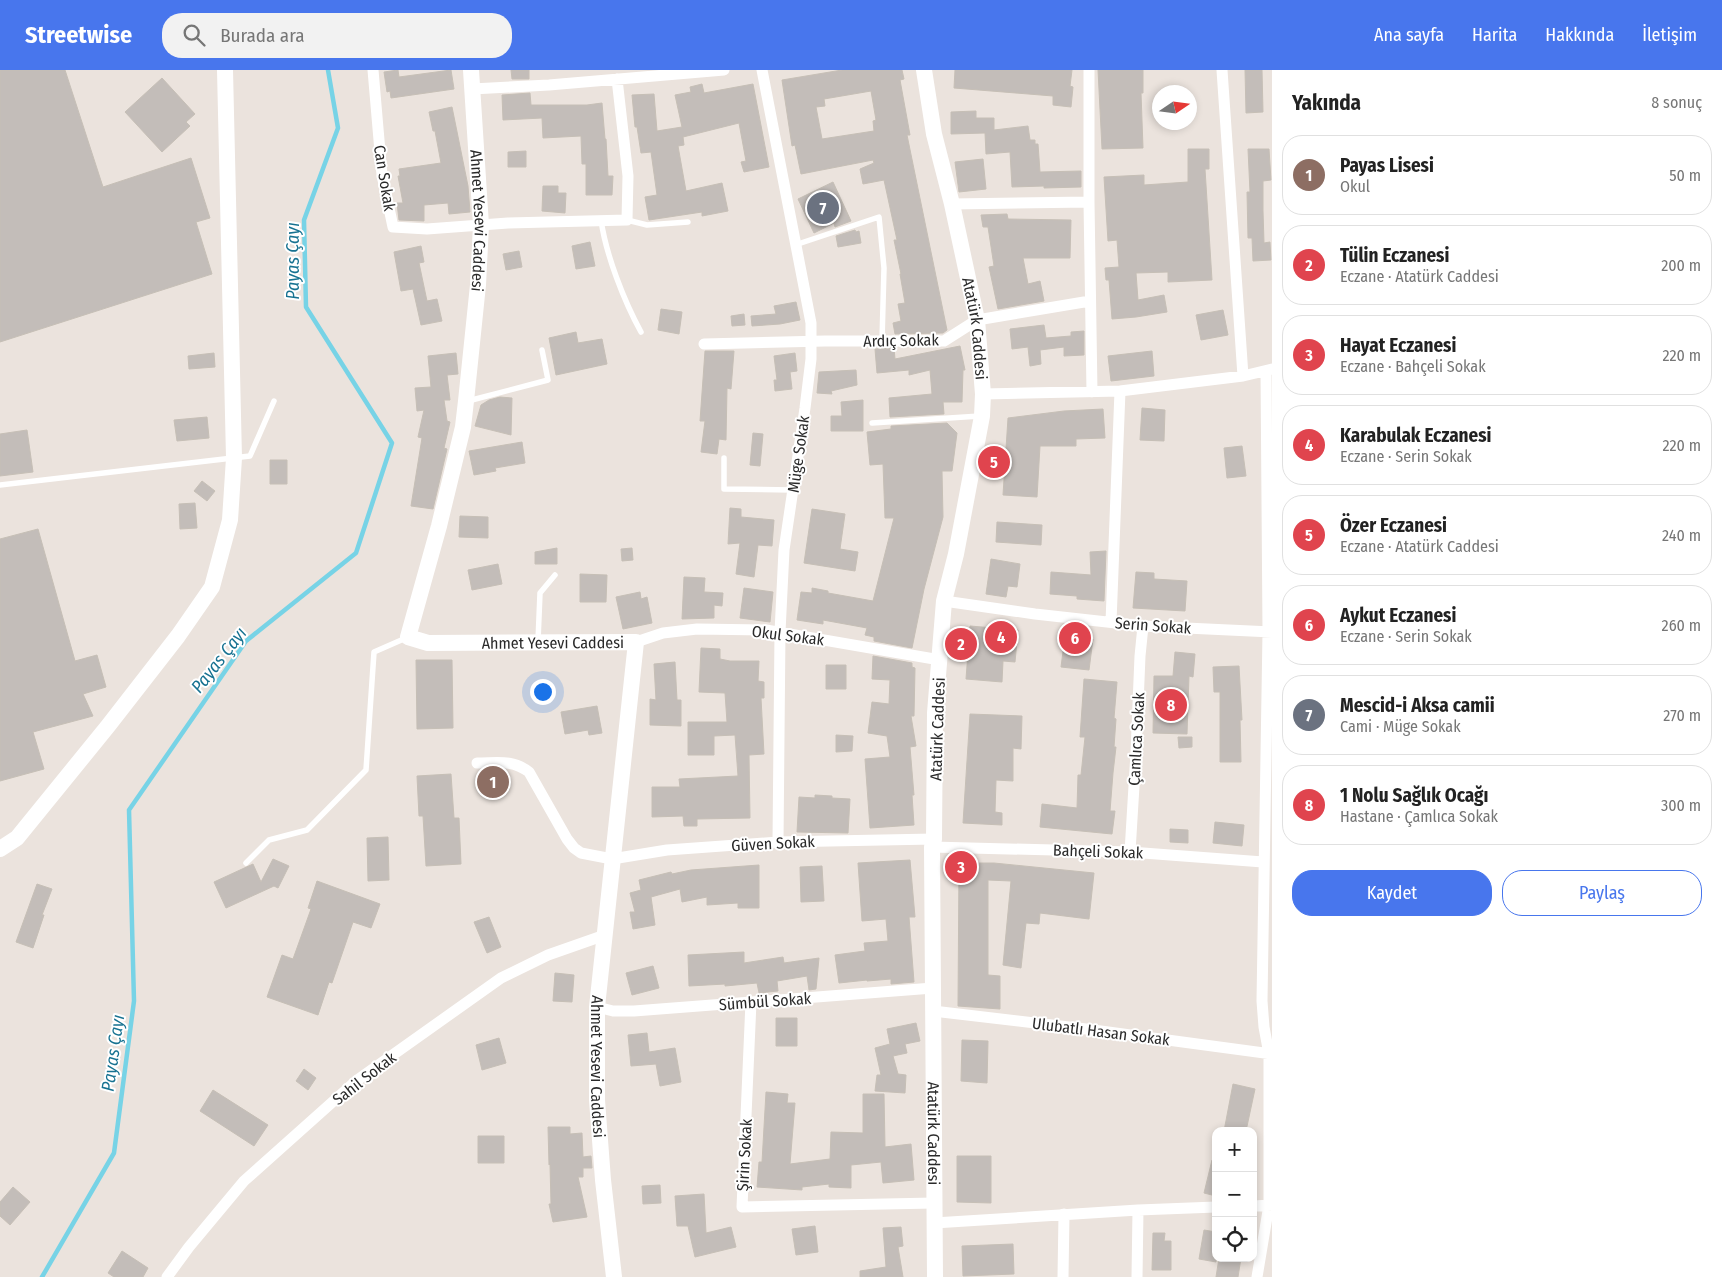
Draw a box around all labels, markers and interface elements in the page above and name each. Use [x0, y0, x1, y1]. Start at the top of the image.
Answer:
search box [162, 13, 512, 58]
text: Streetwise [25, 21, 132, 49]
icon: search [180, 21, 208, 49]
text: Burada ara [220, 24, 305, 47]
text: Ana sayfa [1374, 24, 1444, 46]
text: Harita [1472, 24, 1517, 46]
text: Hakkında [1545, 24, 1614, 46]
text: İletişim [1642, 24, 1697, 46]
north arrow [1152, 85, 1197, 130]
text: Yakında [1292, 90, 1361, 116]
text: 8 sonuç [1651, 93, 1702, 112]
street label: Can Sokak [370, 144, 399, 213]
street label: Ahmet Yesevi Caddesi [466, 149, 490, 293]
text: Payas Lisesi [1340, 154, 1434, 177]
text: 1 [1306, 166, 1312, 185]
text: 50 m [1669, 166, 1701, 185]
text: Okul [1340, 177, 1370, 196]
pin: 7 [807, 189, 839, 227]
water label: Payas Çayı [282, 222, 304, 300]
text: Tülin Eczanesi [1340, 244, 1449, 267]
text: 2 [1305, 256, 1313, 275]
text: 200 m [1661, 256, 1701, 275]
text: Eczane · Atatürk Caddesi [1340, 267, 1499, 286]
street label: Atatürk Caddesi [958, 276, 991, 381]
street label: Ardıç Sokak [863, 330, 940, 351]
text: Hayat Eczanesi [1340, 334, 1456, 357]
text: 3 [1305, 346, 1313, 365]
text: 220 m [1662, 346, 1701, 365]
text: Eczane · Bahçeli Sokak [1340, 357, 1486, 376]
street label: Müge Sokak [784, 414, 813, 494]
text: Karabulak Eczanesi [1340, 424, 1491, 447]
text: 4 [1305, 436, 1313, 455]
text: 220 m [1662, 436, 1701, 455]
pin: 5 [978, 443, 1010, 481]
text: Eczane · Serin Sokak [1340, 447, 1472, 466]
text: Özer Eczanesi [1340, 514, 1447, 537]
text: 5 [1305, 526, 1313, 545]
text: 240 m [1662, 526, 1701, 545]
text: Eczane · Atatürk Caddesi [1340, 537, 1499, 556]
text: Aykut Eczanesi [1340, 604, 1456, 627]
street label: Serin Sokak [1114, 613, 1192, 638]
text: 6 [1305, 616, 1313, 635]
text: 260 m [1662, 616, 1701, 635]
pin: 4 [985, 618, 1017, 656]
pin: 6 [1059, 619, 1091, 657]
street label: Okul Sokak [751, 622, 826, 649]
water label: Payas Çayı [186, 623, 252, 697]
pin: 2 [945, 625, 977, 663]
text: Eczane · Serin Sokak [1340, 627, 1472, 646]
street label: Ahmet Yesevi Caddesi [482, 633, 624, 653]
street label: Atatürk Caddesi [926, 677, 949, 781]
your location [530, 679, 556, 705]
pin: 8 [1155, 686, 1187, 724]
street label: Çamlıca Sokak [1125, 691, 1149, 786]
text: Mescid-i Aksa camii [1340, 694, 1495, 717]
text: 7 [1306, 706, 1312, 725]
text: 270 m [1663, 706, 1701, 725]
text: Cami · Müge Sokak [1340, 717, 1461, 736]
pin: 1 [477, 763, 509, 801]
text: 1 Nolu Sağlık Ocağı [1340, 784, 1489, 807]
text: 8 [1305, 796, 1313, 815]
text: 300 m [1661, 796, 1701, 815]
text: Hastane · Çamlıca Sokak [1340, 807, 1498, 826]
street label: Güven Sokak [731, 832, 816, 855]
street label: Bahçeli Sokak [1052, 840, 1144, 863]
pin: 3 [945, 848, 977, 886]
button: Kaydet [1292, 870, 1492, 916]
button: Paylaş [1502, 870, 1702, 916]
street label: Sümbül Sokak [718, 989, 812, 1014]
street label: Ahmet Yesevi Caddesi [587, 995, 609, 1139]
water label: Payas Çayı [97, 1013, 129, 1093]
street label: Ulubatlı Hasan Sokak [1031, 1014, 1171, 1049]
street label: Sahil Sokak [329, 1047, 400, 1109]
street label: Atatürk Caddesi [924, 1082, 943, 1185]
street label: Şirin Sokak [733, 1118, 756, 1192]
map controls [1212, 1127, 1257, 1262]
button: + [1212, 1127, 1257, 1172]
button: − [1212, 1172, 1257, 1217]
button: locate [1212, 1217, 1257, 1262]

